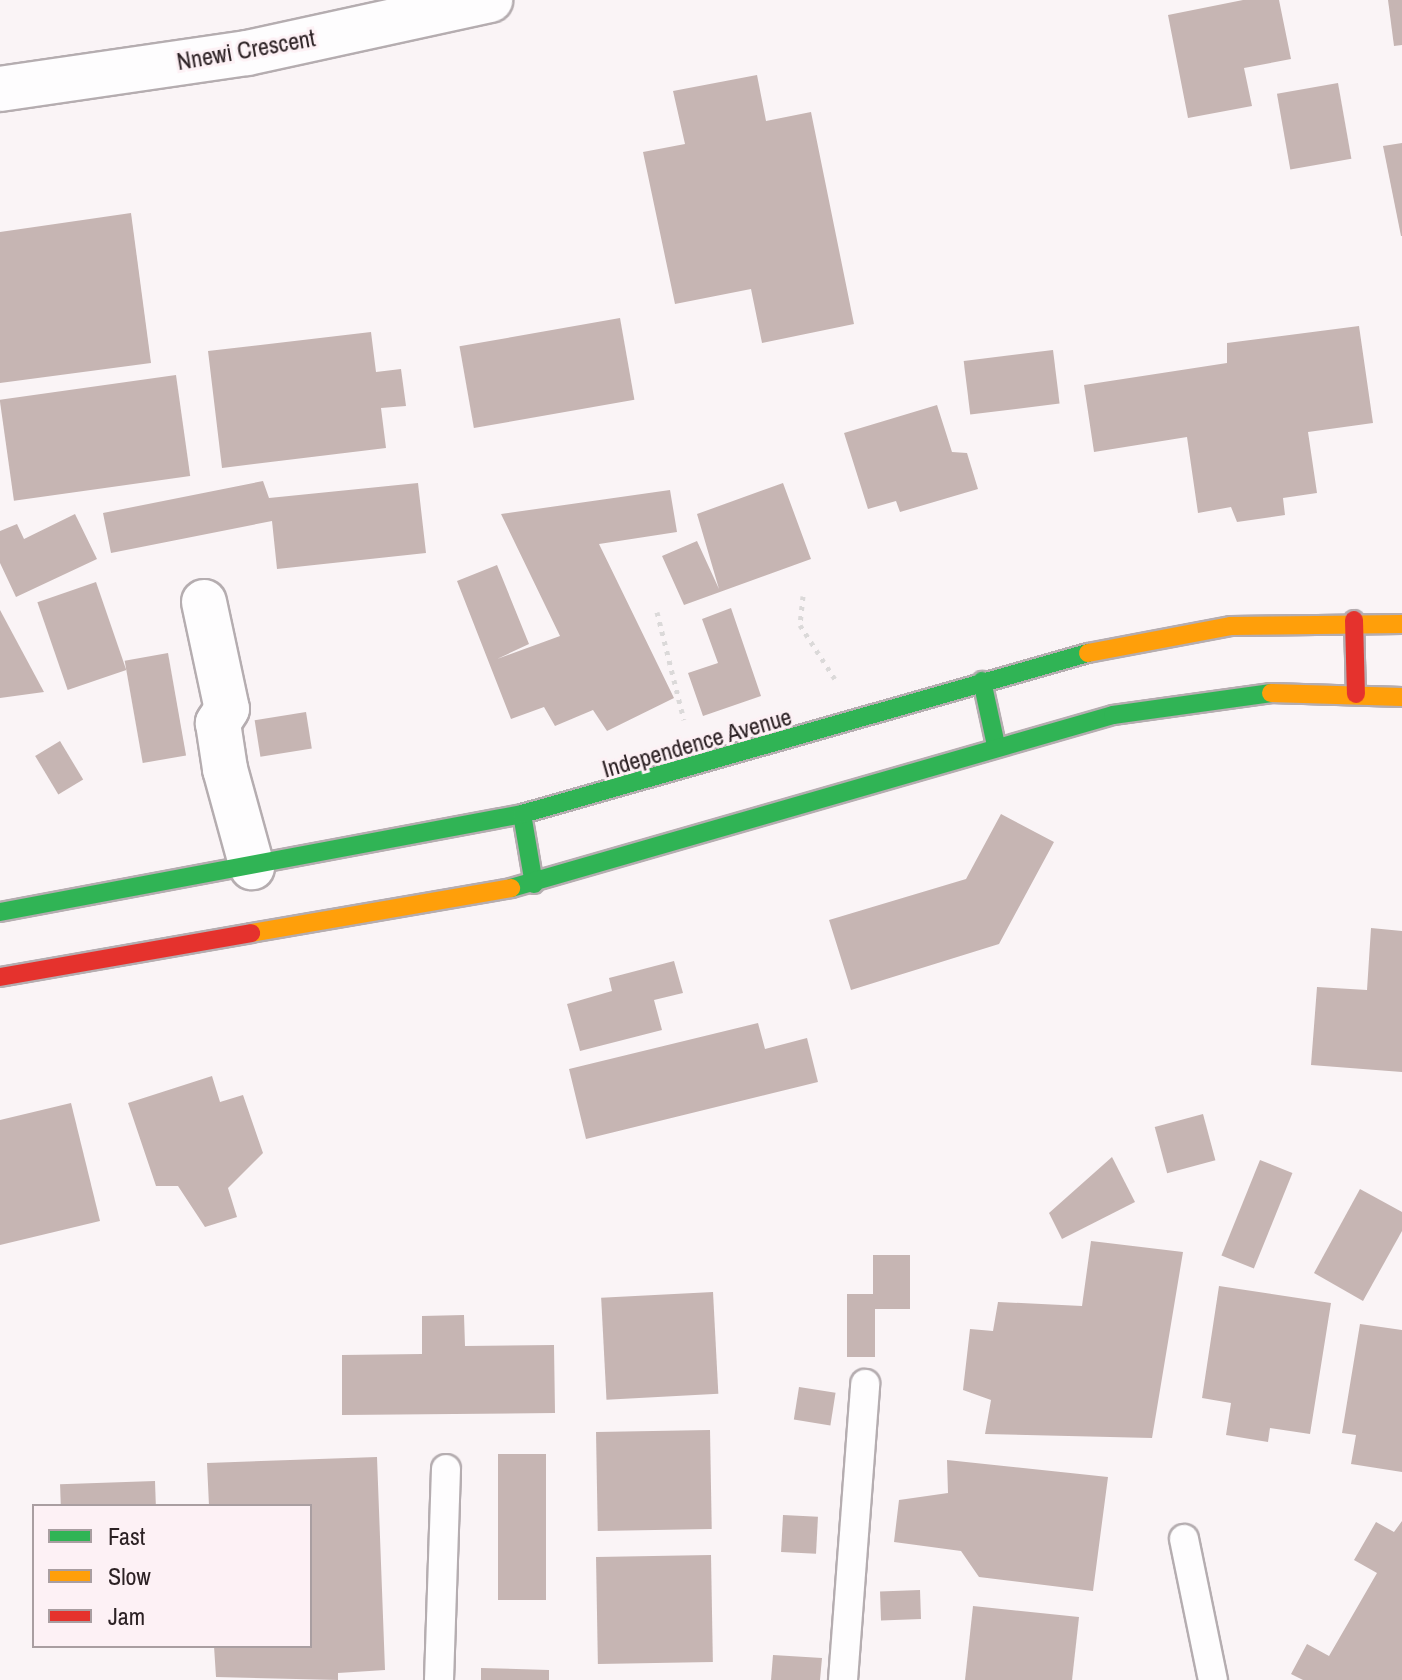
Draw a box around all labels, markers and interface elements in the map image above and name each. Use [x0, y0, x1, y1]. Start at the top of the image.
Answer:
street label: Nnewi Crescent [175, 24, 317, 76]
street label: Independence Avenue [599, 702, 795, 784]
legend [32, 1504, 312, 1648]
text: Fast [108, 1520, 145, 1552]
text: Slow [108, 1560, 151, 1592]
text: Jam [108, 1600, 145, 1632]

